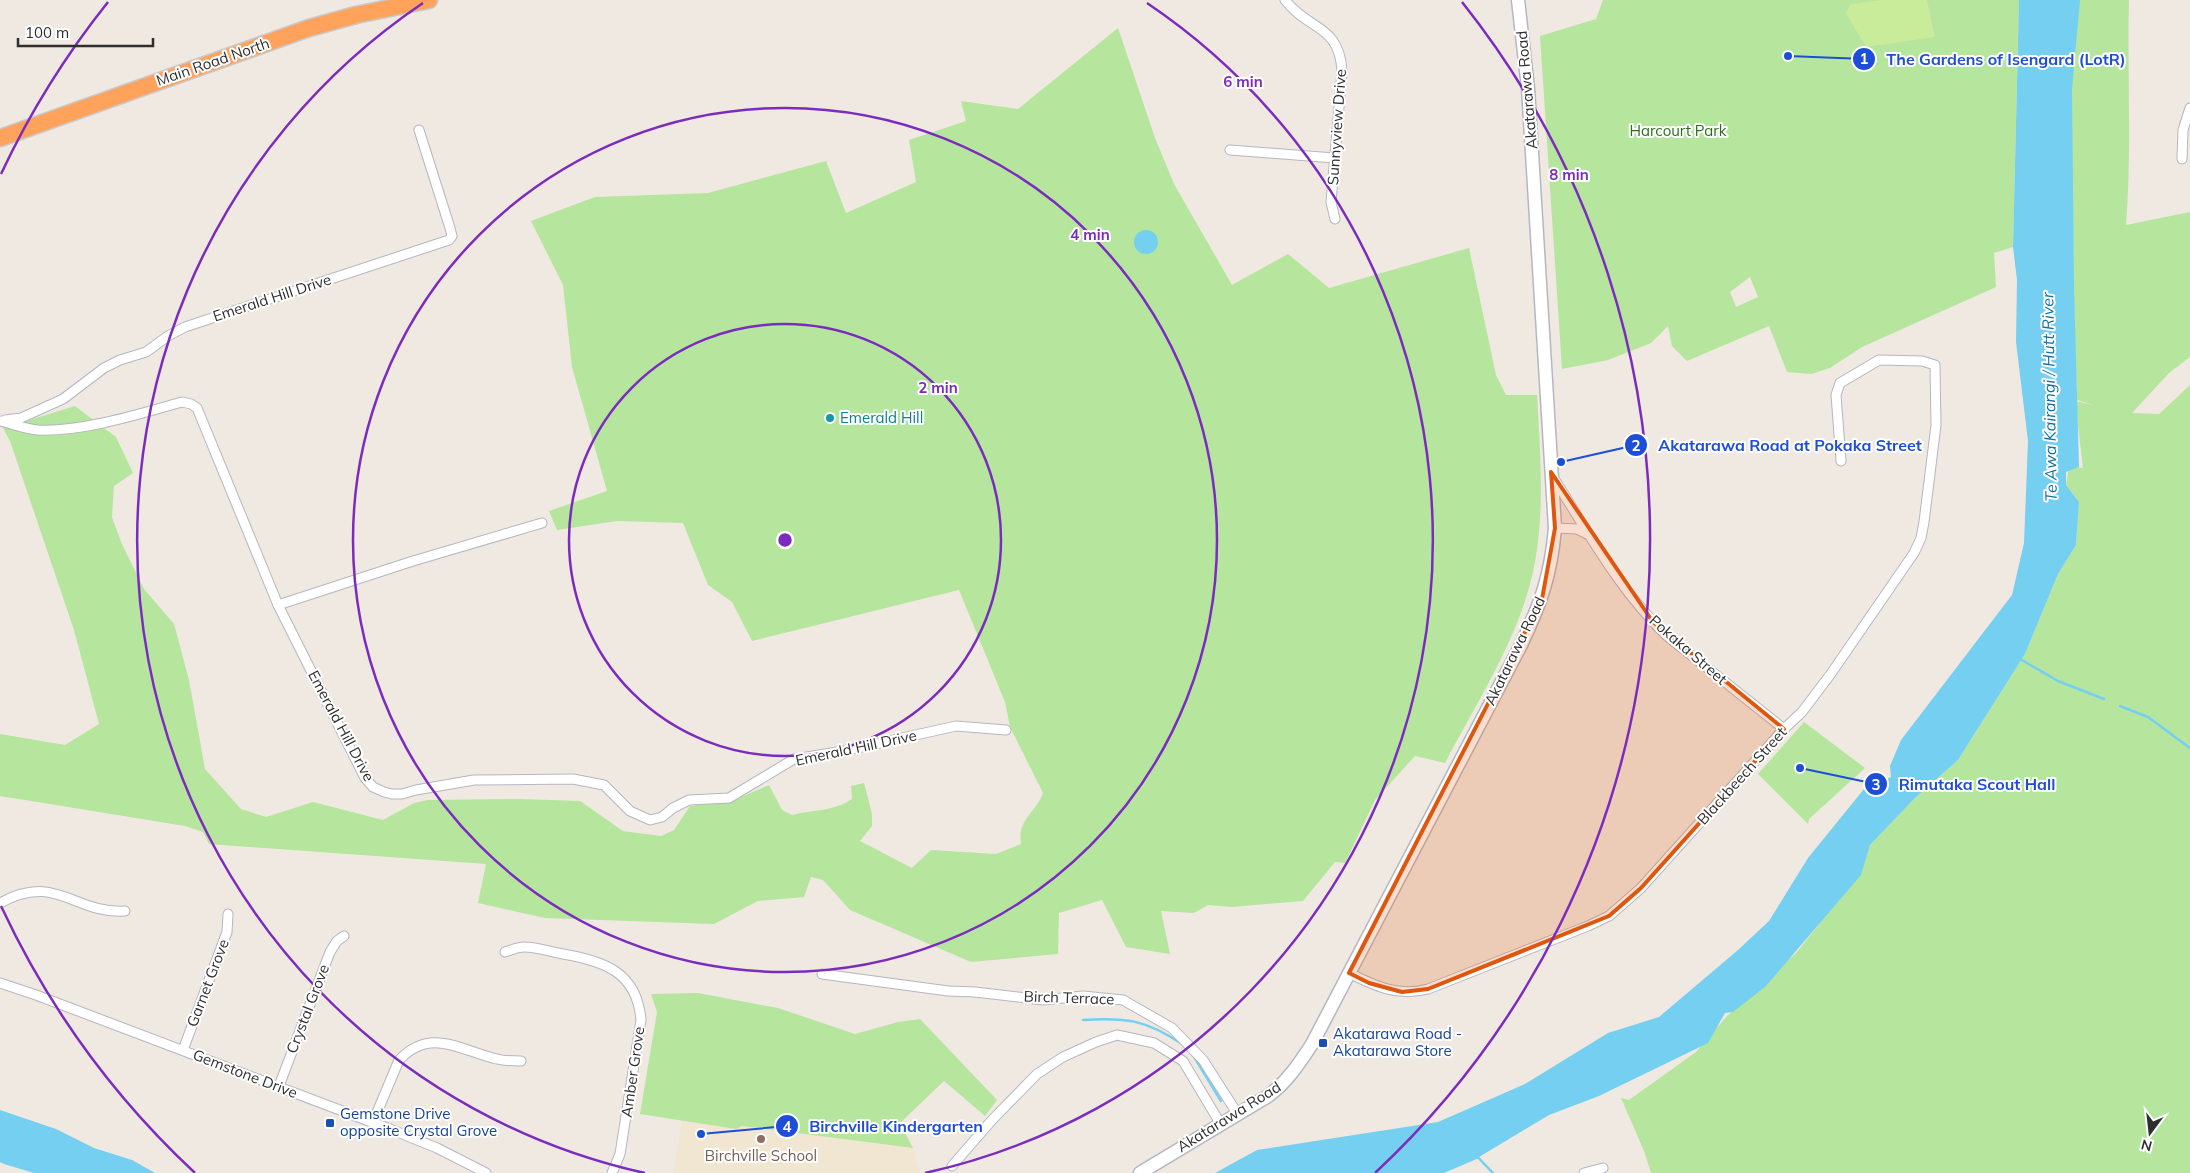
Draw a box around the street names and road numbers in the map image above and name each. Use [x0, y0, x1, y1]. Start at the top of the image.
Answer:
street label: Akatarawa Road [1512, 30, 1541, 150]
street label: Main Road North [154, 33, 272, 90]
street label: Sunnyview Drive [1323, 68, 1350, 186]
street label: Emerald Hill Drive [210, 269, 333, 326]
street label: Akatarawa Road [1480, 593, 1549, 708]
street label: Pokaka Street [1646, 611, 1731, 689]
street label: Emerald Hill Drive [304, 667, 379, 785]
street label: Blackbeech Street [1693, 723, 1790, 828]
street label: Emerald Hill Drive [794, 725, 918, 770]
street label: Garnet Grove [182, 936, 233, 1029]
street label: Crystal Grove [282, 962, 333, 1056]
street label: Birch Terrace [1023, 986, 1115, 1009]
street label: Amber Grove [617, 1025, 648, 1119]
street label: Gemstone Drive [190, 1045, 300, 1102]
street label: Akatarawa Road [1173, 1077, 1284, 1156]

